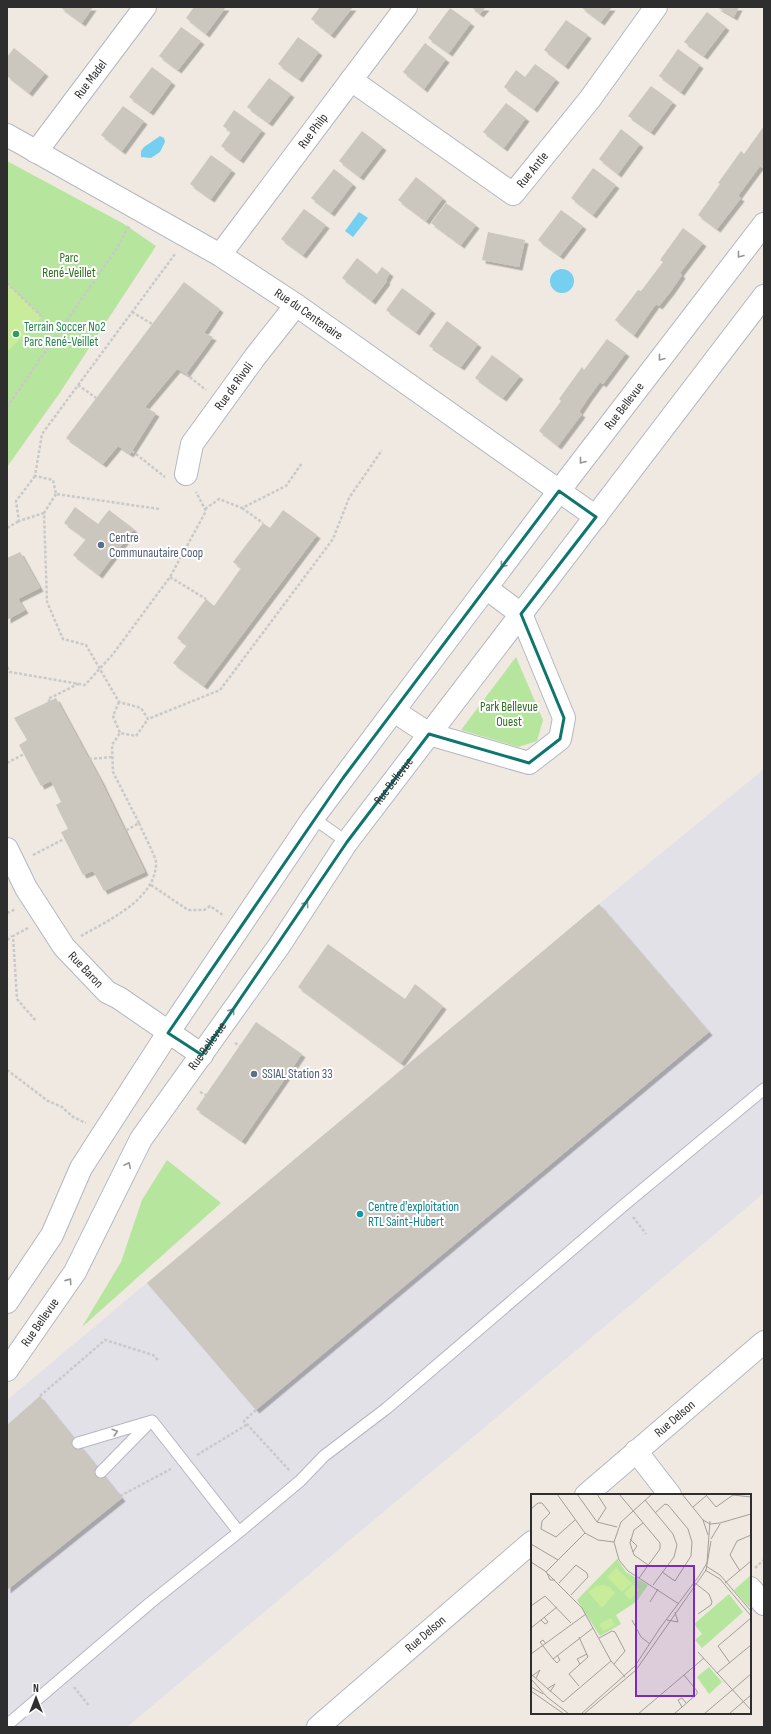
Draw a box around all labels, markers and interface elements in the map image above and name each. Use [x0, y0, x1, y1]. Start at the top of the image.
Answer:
street label: Rue Madel [71, 57, 110, 102]
street label: Rue Philp [295, 110, 331, 152]
street label: Rue Antle [513, 149, 552, 191]
park label: Parc René-Veillet [42, 250, 96, 281]
one-way arrow [738, 251, 745, 258]
street label: Rue du Centenaire [271, 285, 346, 344]
place label: Terrain Soccer No2 Parc René-Veillet [24, 319, 106, 350]
marker: Terrain Soccer No2 Parc René-Veillet [11, 329, 21, 339]
one-way arrow [659, 354, 666, 361]
street label: Rue de Rivoli [211, 359, 257, 413]
street label: Rue Bellevue [601, 379, 647, 433]
one-way arrow [579, 457, 586, 464]
place label: Centre Communautaire Coop [109, 530, 203, 561]
marker: Centre Communautaire Coop [96, 540, 106, 550]
one-way arrow [500, 561, 508, 568]
park label: Park Bellevue Ouest [480, 699, 538, 730]
street label: Rue Bellevue [370, 754, 417, 808]
one-way arrow [301, 902, 308, 909]
street label: Rue Baron [65, 948, 107, 991]
one-way arrow [227, 1009, 234, 1016]
street label: Rue Bellevue [185, 1019, 230, 1073]
place label: SSIAL Station 33 [262, 1066, 333, 1082]
marker: SSIAL Station 33 [249, 1069, 259, 1079]
one-way arrow [123, 1162, 131, 1169]
place label: Centre d'exploitation RTL Saint-Hubert [368, 1199, 459, 1230]
marker: Centre d'exploitation RTL Saint-Hubert [355, 1209, 365, 1219]
one-way arrow [64, 1278, 72, 1285]
street label: Rue Bellevue [18, 1295, 62, 1350]
street label: Rue Delson [651, 1397, 698, 1441]
one-way arrow [111, 1428, 118, 1437]
inset map [531, 1494, 751, 1714]
street label: Rue Delson [402, 1612, 449, 1656]
north arrow [16, 1678, 56, 1718]
text: N [33, 1682, 39, 1695]

